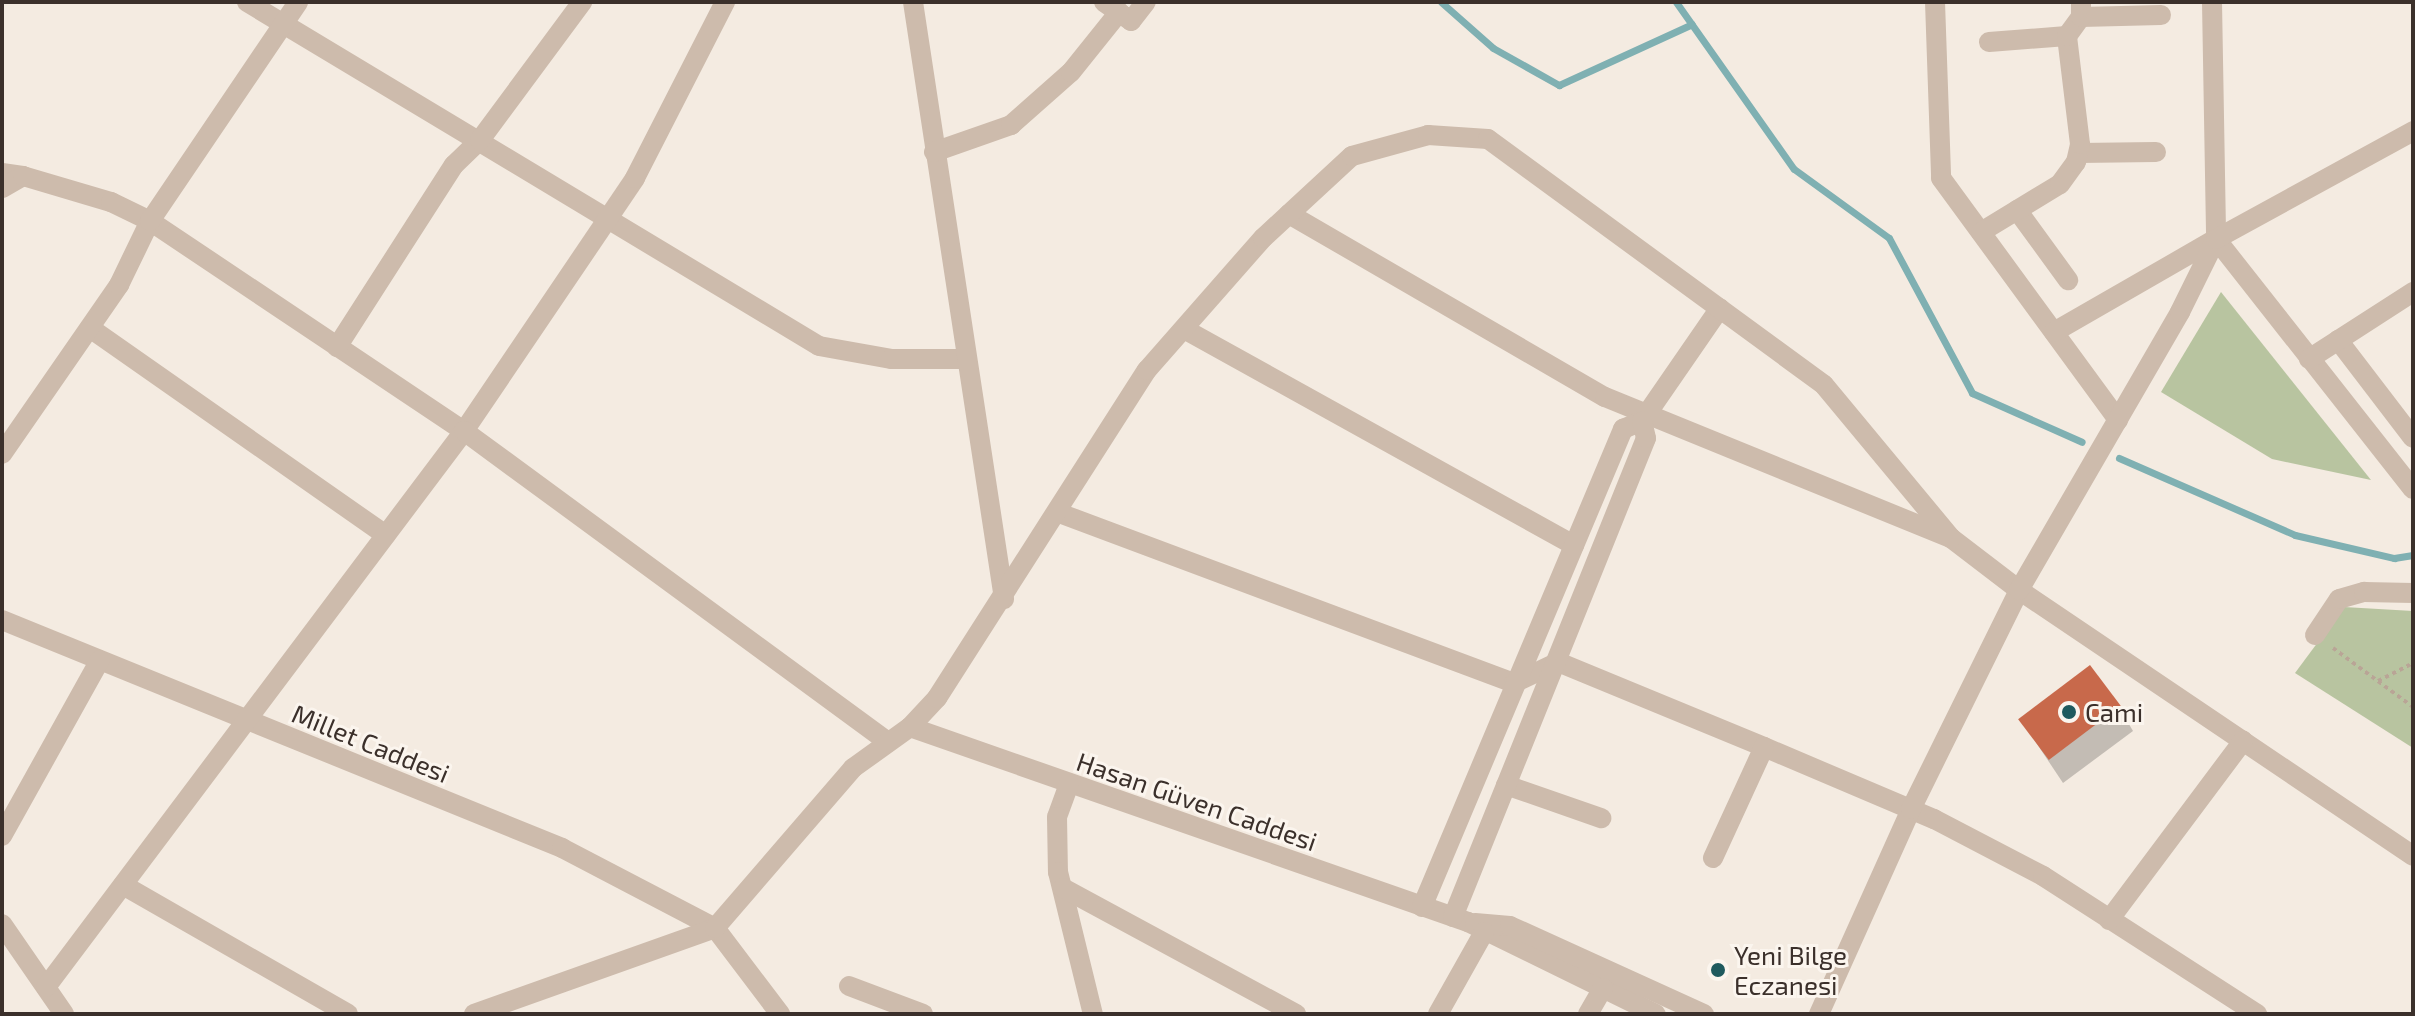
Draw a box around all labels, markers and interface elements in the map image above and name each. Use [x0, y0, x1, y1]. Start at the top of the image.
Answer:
place label: Cami [2085, 696, 2143, 728]
street label: Millet Caddesi [288, 697, 454, 789]
marker: Cami [2060, 703, 2078, 721]
street label: Hasan Güven Caddesi [1073, 745, 1321, 857]
place label: Yeni Bilge Eczanesi [1734, 939, 1847, 1000]
marker: Yeni Bilge Eczanesi [1709, 961, 1727, 979]

